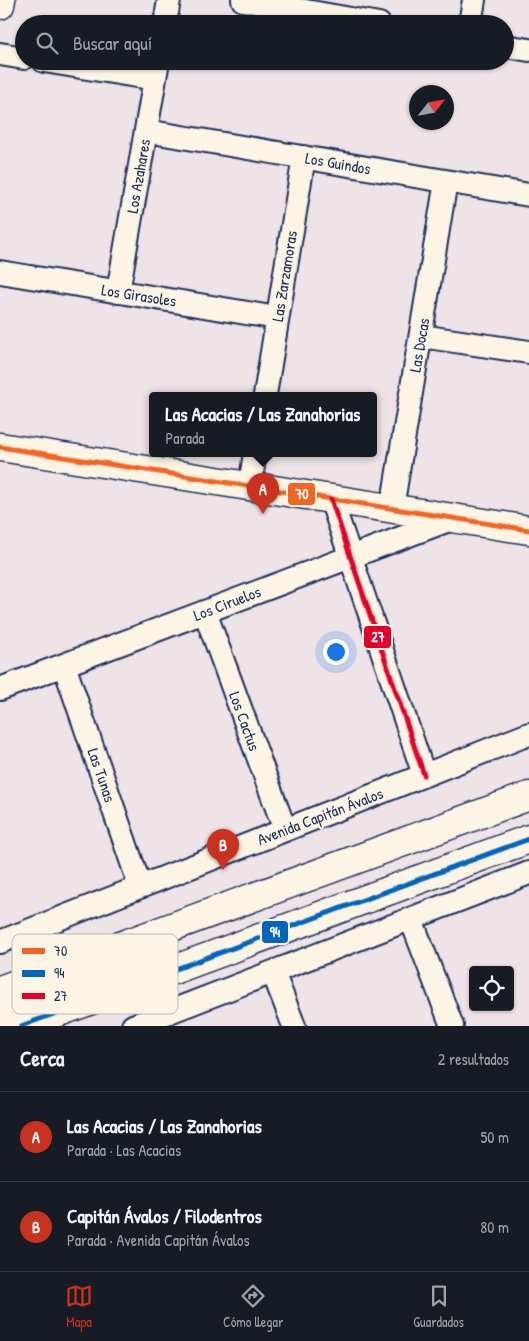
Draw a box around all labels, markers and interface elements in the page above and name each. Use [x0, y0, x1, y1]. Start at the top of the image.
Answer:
search box [15, 15, 514, 70]
icon: search [33, 29, 61, 57]
text: Buscar aquí [73, 30, 152, 56]
north arrow [409, 85, 454, 130]
street label: Los Azahares [121, 137, 155, 215]
street label: Los Guindos [304, 146, 372, 180]
street label: Las Zarzamoras [266, 229, 302, 323]
street label: Los Girasoles [100, 278, 178, 312]
street label: Las Docas [403, 316, 435, 374]
popup [149, 392, 377, 457]
text: Las Acacias / Las Zanahorias [166, 401, 360, 427]
text: Parada [166, 427, 205, 449]
pin: A [247, 473, 279, 514]
line badge: 70 [287, 482, 316, 506]
text: 70 [294, 484, 309, 503]
street label: Los Ciruelos [190, 580, 264, 626]
line badge: 27 [363, 625, 392, 649]
text: 27 [371, 627, 385, 646]
your location [323, 639, 349, 665]
street label: Los Cactus [224, 688, 266, 754]
street label: Las Tunas [83, 745, 121, 805]
street label: Avenida Capitán Ávalos [254, 782, 386, 850]
pin: B [207, 829, 239, 870]
line badge: 94 [261, 920, 289, 944]
text: 94 [270, 922, 281, 941]
legend [12, 934, 178, 1014]
text: 70 [54, 941, 67, 960]
text: 94 [54, 963, 64, 982]
map controls [469, 966, 514, 1011]
button: locate [469, 966, 514, 1011]
text: 27 [54, 986, 68, 1005]
text: Cerca [20, 1044, 64, 1073]
text: 2 resultados [438, 1048, 509, 1070]
text: Las Acacias / Las Zanahorias [67, 1113, 262, 1139]
text: A [32, 1126, 40, 1148]
text: 50 m [481, 1126, 509, 1148]
text: Parada · Las Acacias [67, 1139, 181, 1161]
text: Capitán Ávalos / Filodentros [67, 1203, 262, 1229]
text: B [32, 1216, 40, 1238]
text: 80 m [480, 1216, 509, 1238]
text: Parada · Avenida Capitán Ávalos [67, 1229, 250, 1251]
tab: Mapa [65, 1282, 93, 1331]
tab: Cómo llegar [223, 1282, 283, 1331]
tab: Guardados [413, 1282, 464, 1331]

